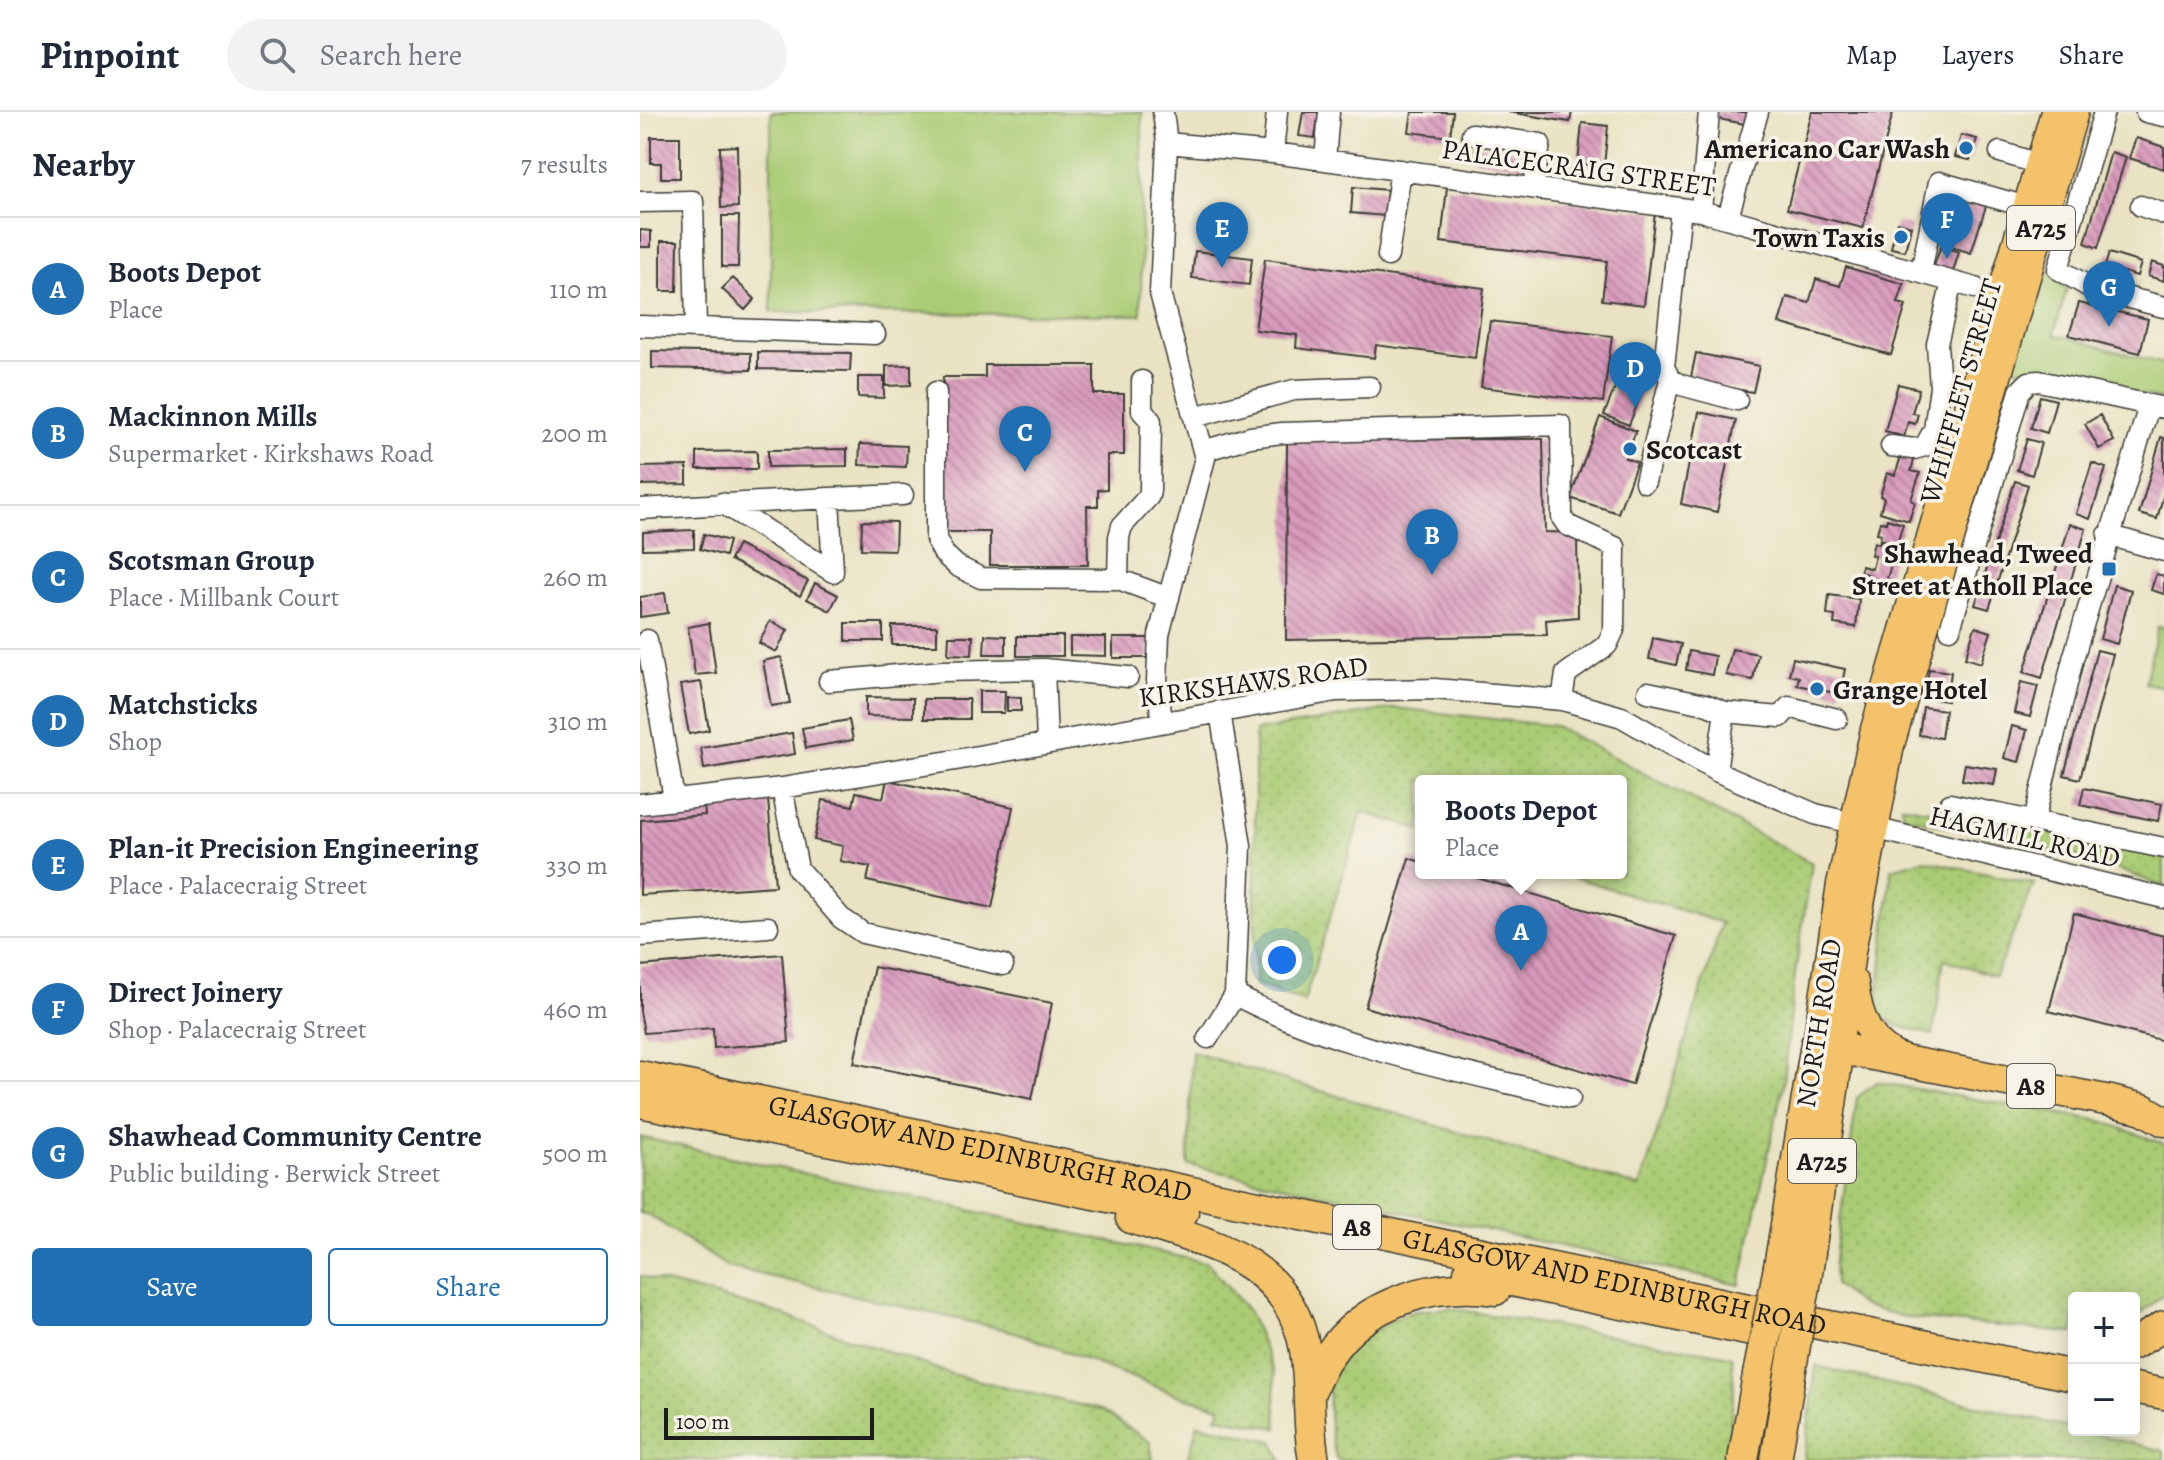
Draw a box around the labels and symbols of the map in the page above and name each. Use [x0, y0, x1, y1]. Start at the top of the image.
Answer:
street label: PALACECRAIG STREET [1439, 130, 1718, 206]
place label: Americano Car Wash [1703, 130, 1950, 168]
marker: Americano Car Wash [1957, 139, 1975, 157]
pin: F [1921, 193, 1973, 259]
pin: E [1196, 202, 1248, 268]
road number: A725 [2007, 206, 2075, 250]
place label: Town Taxis [1753, 219, 1885, 257]
marker: Town Taxis [1892, 228, 1910, 246]
pin: G [2083, 261, 2135, 327]
street label: WHIFFLET STREET [1910, 274, 2011, 509]
pin: D [1609, 342, 1661, 408]
pin: C [999, 406, 1051, 472]
place label: Scotcast [1646, 431, 1742, 469]
marker: Scotcast [1621, 440, 1639, 458]
pin: B [1406, 509, 1458, 575]
place label: Shawhead, Tweed Street at Atholl Place [1852, 535, 2094, 605]
marker: Shawhead, Tweed Street at Atholl Place [2100, 560, 2118, 578]
street label: KIRKSHAWS ROAD [1136, 647, 1370, 717]
place label: Grange Hotel [1833, 671, 1988, 709]
marker: Grange Hotel [1808, 680, 1826, 698]
street label: HAGMILL ROAD [1926, 797, 2124, 877]
pin: A [1495, 905, 1547, 971]
street label: NORTH ROAD [1787, 936, 1851, 1110]
your location [1262, 940, 1302, 980]
road number: A8 [2007, 1064, 2055, 1108]
street label: GLASGOW AND EDINBURGH ROAD [765, 1086, 1196, 1212]
road number: A725 [1788, 1139, 1856, 1183]
road number: A8 [1333, 1205, 1381, 1249]
street label: GLASGOW AND EDINBURGH ROAD [1399, 1219, 1830, 1345]
scale bar [664, 1404, 874, 1440]

